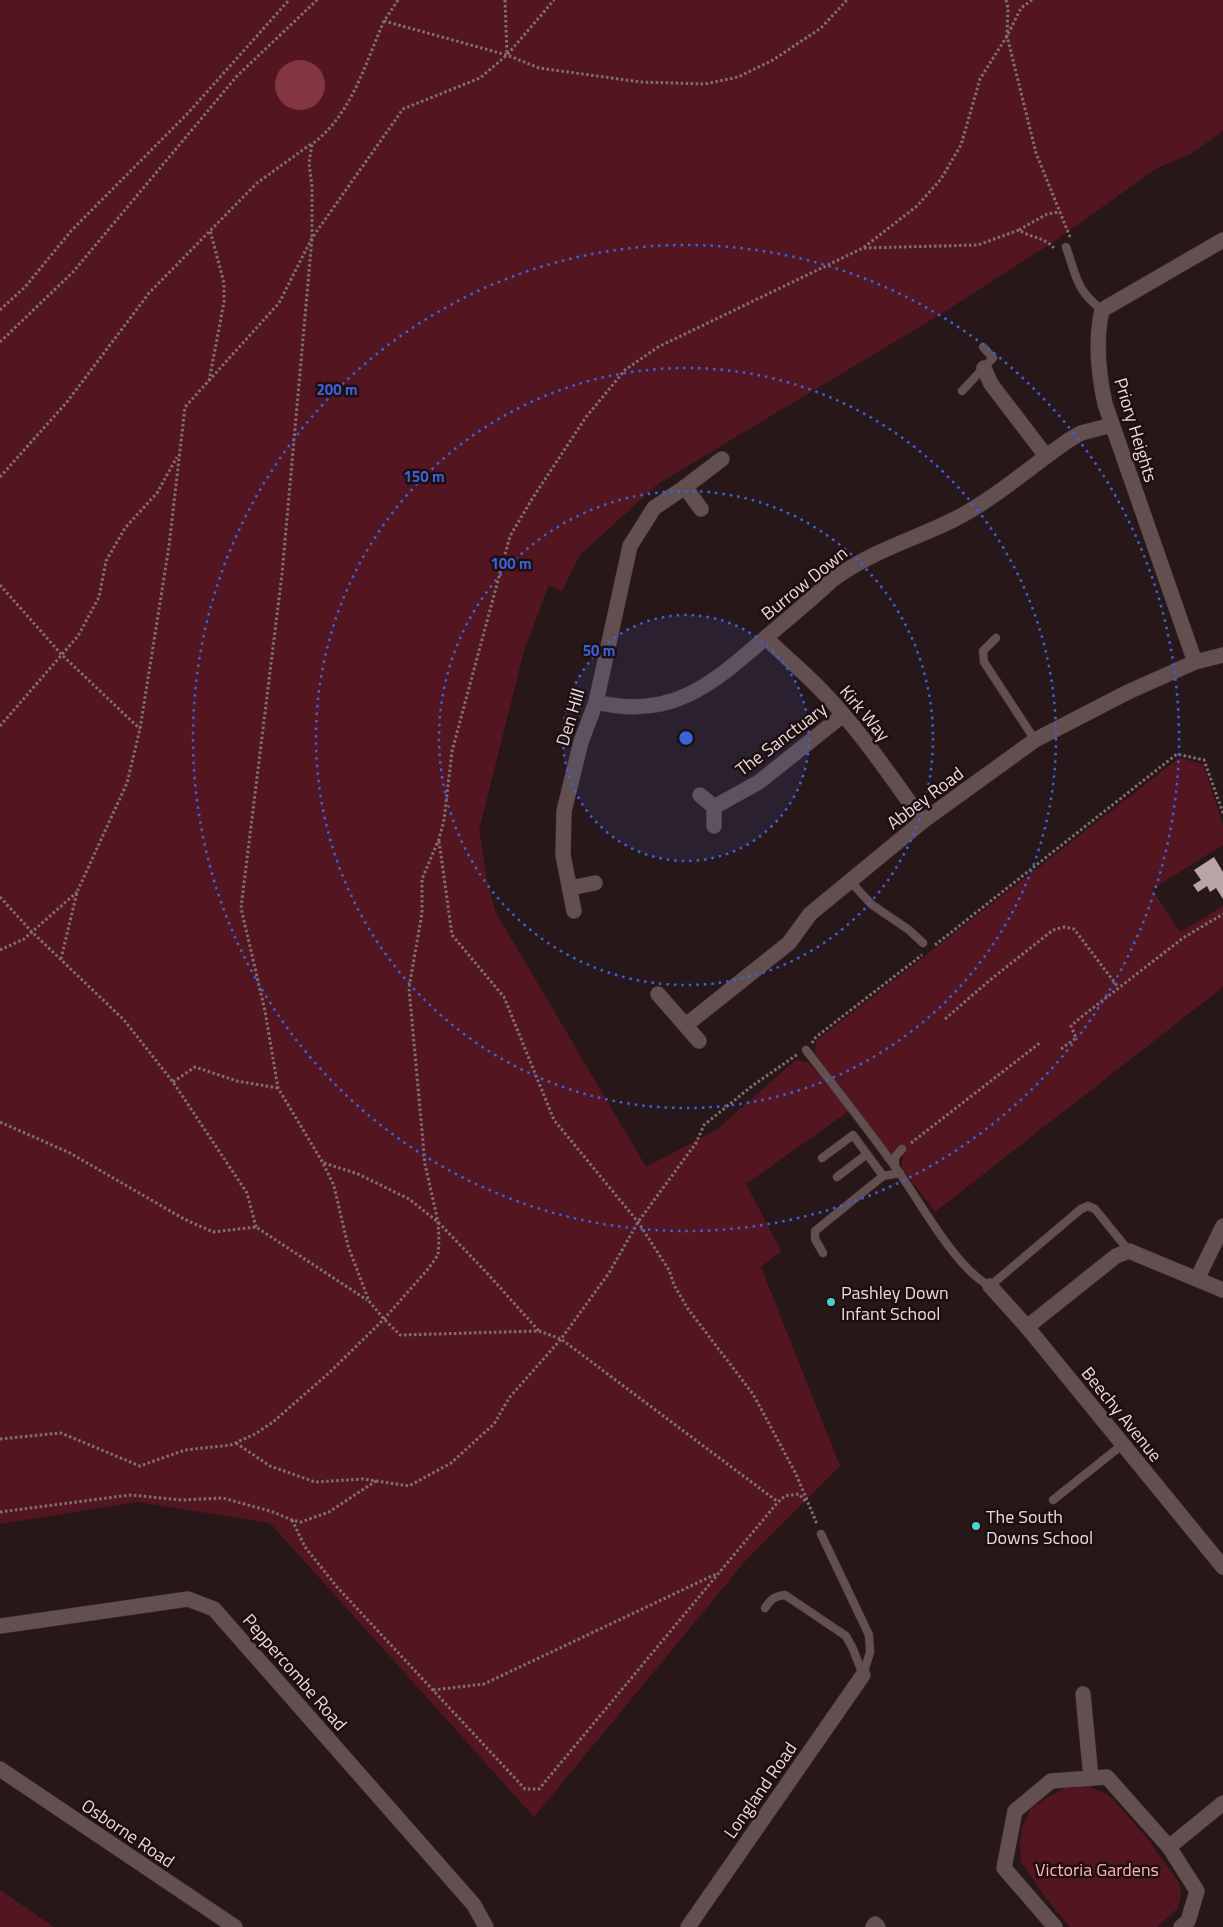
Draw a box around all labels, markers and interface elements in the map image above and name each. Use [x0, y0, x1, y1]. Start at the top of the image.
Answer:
street label: Priory Heights [1107, 374, 1165, 486]
text: 200 m [316, 378, 358, 401]
text: 150 m [403, 465, 445, 488]
street label: Burrow Down [755, 540, 853, 626]
text: 100 m [490, 552, 532, 575]
text: 50 m [583, 639, 615, 662]
street label: Kirk Way [833, 679, 897, 747]
street label: Den Hill [549, 685, 591, 749]
street label: The Sanctuary [730, 695, 833, 782]
centre of rings [677, 729, 695, 747]
street label: Abbey Road [881, 760, 969, 836]
place label: Pashley Down Infant School [841, 1279, 949, 1327]
marker: Pashley Down Infant School [825, 1296, 837, 1308]
street label: Beechy Avenue [1075, 1361, 1169, 1467]
place label: The South Downs School [986, 1503, 1093, 1551]
marker: The South Downs School [970, 1520, 982, 1532]
street label: Peppercombe Road [236, 1607, 354, 1737]
street label: Longland Road [717, 1736, 803, 1844]
street label: Osborne Road [76, 1792, 180, 1874]
park label: Victoria Gardens [1035, 1856, 1159, 1883]

